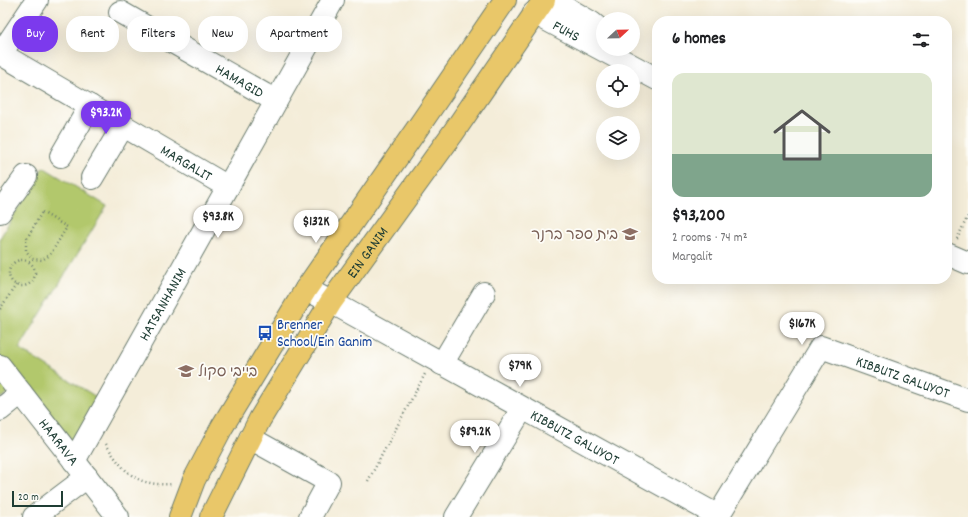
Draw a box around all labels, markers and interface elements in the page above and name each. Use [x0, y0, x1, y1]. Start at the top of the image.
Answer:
north arrow [596, 12, 640, 56]
map controls [596, 12, 640, 160]
chip: Buy [12, 16, 58, 52]
chip: Rent [66, 16, 119, 52]
chip: Filters [127, 16, 190, 52]
chip: New [198, 16, 248, 52]
chip: Apartment [256, 16, 342, 52]
street label: FUHS [548, 16, 583, 49]
text: 6 homes [672, 28, 726, 52]
icon: filters [910, 29, 932, 51]
street label: HAMAGID [210, 59, 268, 105]
button: locate [596, 64, 640, 108]
icon: home [766, 99, 838, 171]
pin: $93.2K [73, 101, 139, 135]
text: $93.2K [90, 104, 122, 123]
button: layers [596, 116, 640, 160]
street label: MARGALIT [155, 141, 216, 188]
pin: $93.8K [185, 205, 251, 239]
text: $93,200 [672, 205, 725, 229]
text: $93.8K [202, 208, 234, 227]
pin: $132K [288, 210, 344, 244]
text: $132K [303, 213, 329, 232]
street label: EIN GANIM [342, 223, 395, 284]
place label: בית ספר ברנר [531, 225, 618, 247]
school or university icon: בית ספר ברנר [621, 225, 639, 243]
text: 2 rooms · 74 m² [672, 229, 747, 248]
text: Margalit [672, 248, 713, 267]
street label: HATSANHANIM [135, 264, 193, 346]
pin: $167K [774, 312, 830, 346]
place label: Brenner School/Ein Ganim [277, 315, 372, 354]
text: $167K [789, 315, 815, 334]
bus stop icon: Brenner School/Ein Ganim [256, 324, 274, 342]
street label: KIBBUTZ GALUYOT [852, 351, 952, 405]
pin: $79K [496, 354, 544, 388]
text: $79K [508, 357, 532, 376]
school or university icon: בייבי סקול [177, 362, 195, 380]
place label: בייבי סקול [198, 362, 258, 384]
street label: KIBBUTZ GALUYOT [526, 405, 622, 472]
street label: HAARAVA [32, 414, 83, 471]
pin: $89.2K [442, 420, 508, 454]
text: $89.2K [459, 423, 491, 442]
scale bar [12, 489, 63, 508]
text: 20 m [18, 490, 39, 506]

